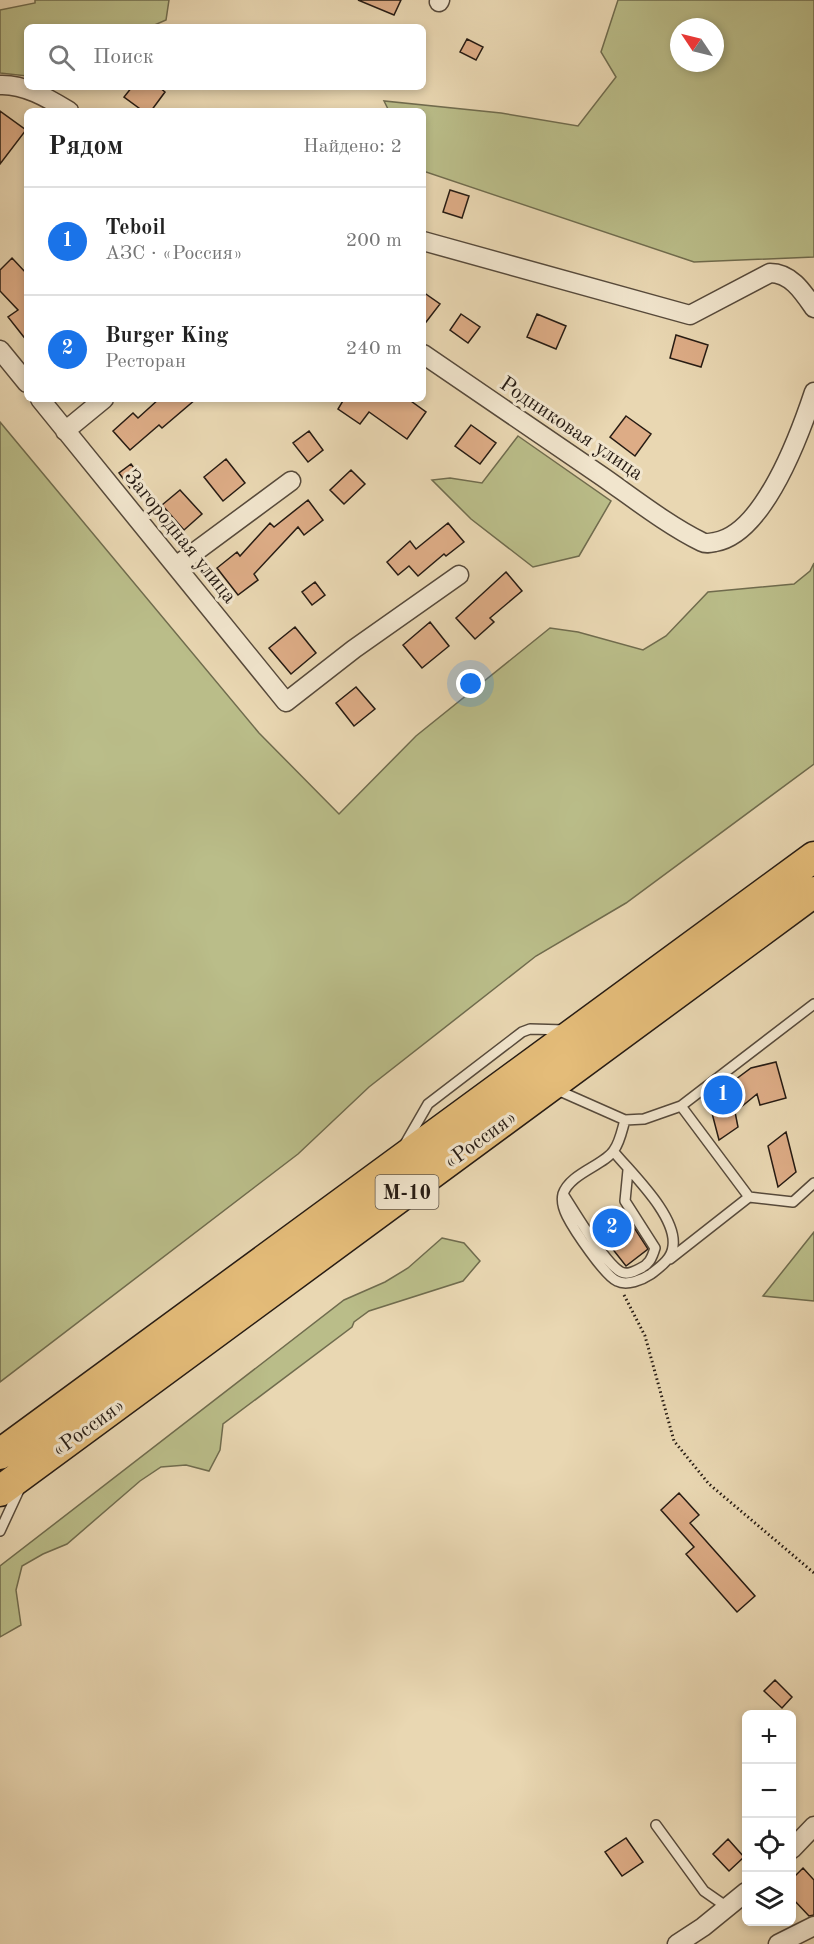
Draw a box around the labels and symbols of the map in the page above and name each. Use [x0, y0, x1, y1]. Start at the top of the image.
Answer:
north arrow [670, 18, 724, 72]
street label: Родниковая улица [496, 374, 647, 485]
street label: Загородная улица [120, 466, 240, 608]
your location [456, 669, 485, 698]
pin: 1 [704, 1072, 742, 1118]
street label: «Россия» [441, 1107, 521, 1173]
road number: М-10 [376, 1175, 438, 1209]
pin: 2 [592, 1206, 632, 1250]
street label: «Россия» [49, 1395, 129, 1461]

